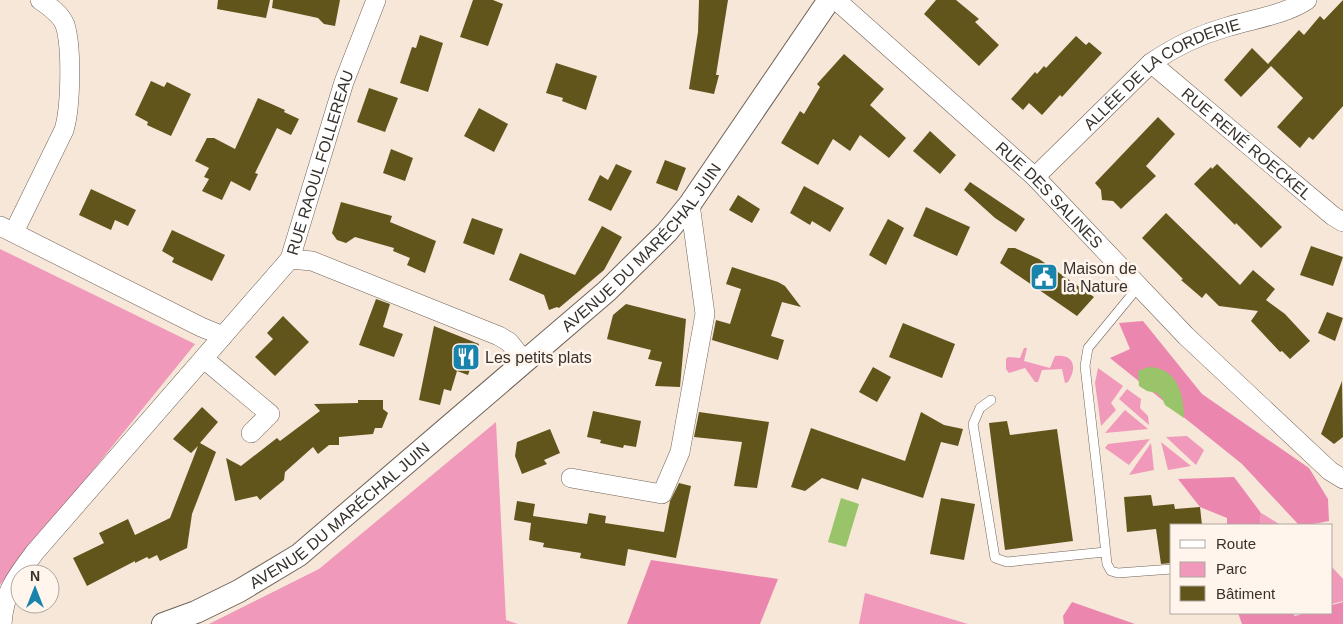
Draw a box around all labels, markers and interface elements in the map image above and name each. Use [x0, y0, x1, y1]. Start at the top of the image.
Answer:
street label: ALLÉE DE LA CORDERIE [1081, 16, 1242, 133]
street label: RUE RAOUL FOLLEREAU [284, 68, 357, 257]
street label: RUE RENÉ ROECKEL [1178, 85, 1315, 203]
street label: RUE DES SALINES [992, 138, 1106, 252]
street label: AVENUE DU MARÉCHAL JUIN [558, 160, 724, 335]
place label: Maison de la Nature [1063, 260, 1137, 295]
public building icon: Maison de la Nature [1029, 262, 1059, 292]
restaurant icon: Les petits plats [451, 342, 481, 372]
place label: Les petits plats [485, 349, 592, 366]
street label: AVENUE DU MARÉCHAL JUIN [246, 439, 433, 592]
legend [1170, 524, 1333, 614]
text: Route [1216, 535, 1256, 552]
text: Parc [1216, 560, 1247, 577]
north arrow [10, 564, 60, 614]
text: N [30, 568, 40, 584]
text: Bâtiment [1216, 585, 1276, 602]

